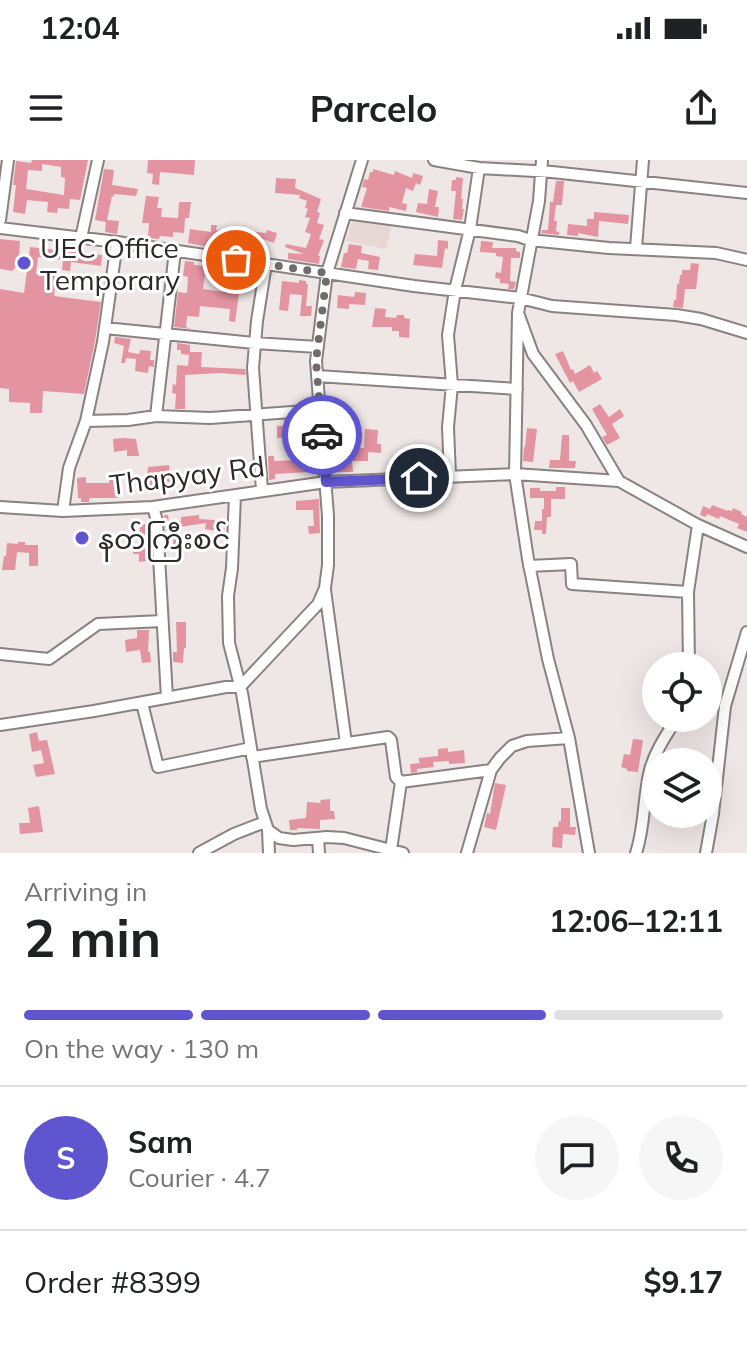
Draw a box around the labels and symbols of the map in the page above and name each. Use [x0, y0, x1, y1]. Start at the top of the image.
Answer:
pin [202, 226, 270, 294]
place label: UEC Office Temporary [40, 230, 180, 297]
marker: UEC Office Temporary [15, 254, 33, 272]
courier [282, 395, 362, 475]
pin [385, 444, 453, 512]
street label: Thapyay Rd [107, 448, 267, 502]
place label: နတ်ကြီးစင် [98, 521, 230, 562]
marker: နတ်ကြီးစင် [73, 529, 91, 547]

